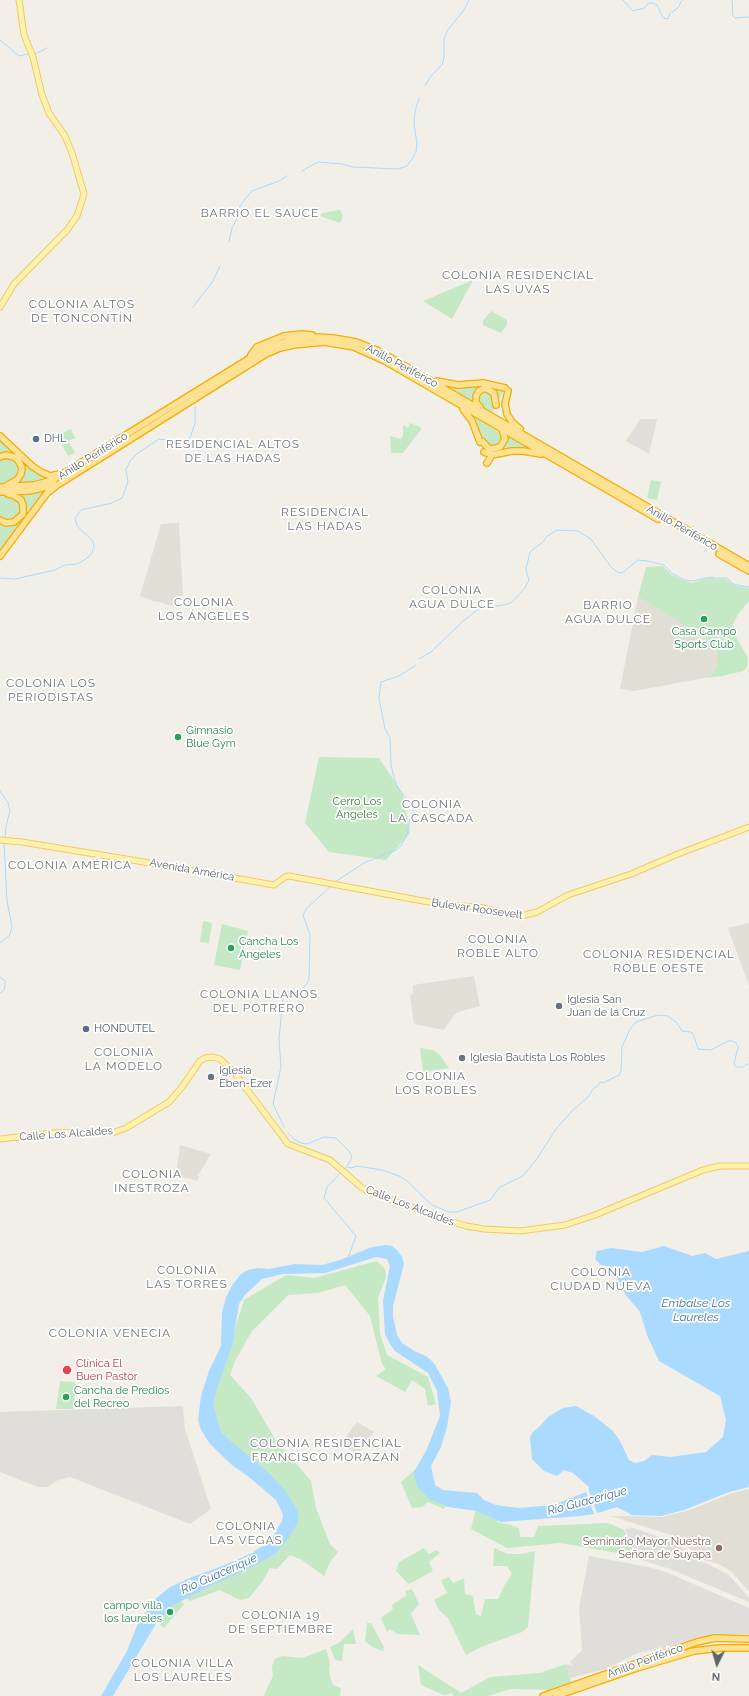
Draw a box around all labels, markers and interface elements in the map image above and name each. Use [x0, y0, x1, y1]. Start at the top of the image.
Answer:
district label: BARRIO EL SAUCE [201, 206, 319, 220]
district label: COLONIA RESIDENCIAL LAS UVAS [442, 268, 594, 296]
district label: COLONIA ALTOS DE TONCONTÍN [29, 297, 135, 325]
street label: Anillo Periférico [364, 341, 440, 391]
street label: Anillo Periférico [56, 429, 130, 483]
place label: DHL [44, 432, 66, 446]
marker: DHL [31, 434, 41, 444]
district label: RESIDENCIAL ALTOS DE LAS HADAS [166, 437, 300, 465]
street label: Anillo Periférico [644, 502, 720, 554]
district label: RESIDENCIAL LAS HADAS [281, 505, 369, 533]
district label: COLONIA AGUA DULCE [409, 583, 495, 611]
district label: COLONIA LOS ÁNGELES [158, 595, 250, 623]
district label: BARRIO AGUA DULCE [565, 598, 651, 626]
marker: Casa Campo Sports Club [699, 614, 709, 624]
place label: Casa Campo Sports Club [672, 625, 736, 651]
district label: COLONIA LOS PERIODISTAS [6, 676, 96, 704]
place label: Gimnasio Blue Gym [186, 724, 236, 750]
marker: Gimnasio Blue Gym [173, 732, 183, 742]
park label: Cerro Los Ángeles [332, 795, 382, 821]
district label: COLONIA LA CASCADA [390, 797, 474, 825]
street label: Avenida América [149, 856, 235, 884]
district label: COLONIA AMÉRICA [8, 858, 132, 872]
street label: Bulevar Roosevelt [431, 896, 523, 922]
district label: COLONIA ROBLE ALTO [457, 932, 539, 960]
place label: Cancha Los Ángeles [239, 935, 298, 961]
marker: Cancha Los Ángeles [226, 943, 236, 953]
district label: COLONIA RESIDENCIAL ROBLE OESTE [583, 947, 735, 975]
district label: COLONIA LLANOS DEL POTRERO [200, 987, 318, 1015]
place label: Iglesia San Juan de la Cruz [567, 993, 645, 1019]
marker: Iglesia San Juan de la Cruz [554, 1001, 564, 1011]
place label: HONDUTEL [94, 1022, 155, 1036]
marker: HONDUTEL [81, 1024, 91, 1034]
district label: COLONIA LA MODELO [85, 1045, 163, 1073]
place label: Iglesia Bautista Los Robles [470, 1051, 605, 1065]
marker: Iglesia Bautista Los Robles [457, 1053, 467, 1063]
place label: Iglesia Eben-Ezer [219, 1064, 272, 1090]
district label: COLONIA LOS ROBLES [395, 1069, 477, 1097]
marker: Iglesia Eben-Ezer [206, 1072, 216, 1082]
street label: Calle Los Alcaldes [19, 1124, 113, 1144]
district label: COLONIA INESTROZA [114, 1167, 190, 1195]
street label: Calle Los Alcaldes [364, 1183, 456, 1229]
district label: COLONIA LAS TORRES [146, 1263, 228, 1291]
district label: COLONIA CIUDAD NUEVA [550, 1265, 652, 1293]
water label: Embalse Los Laureles [662, 1296, 730, 1324]
district label: COLONIA VENECIA [49, 1326, 171, 1340]
place label: Clínica El Buen Pastor [76, 1357, 138, 1383]
marker: Clínica El Buen Pastor [61, 1364, 73, 1376]
place label: Cancha de Predios del Recreo [74, 1384, 169, 1410]
marker: Cancha de Predios del Recreo [61, 1392, 71, 1402]
district label: COLONIA RESIDENCIAL FRANCISCO MORAZÁN [250, 1436, 402, 1464]
water label: Río Guacerique [546, 1483, 628, 1519]
district label: COLONIA LAS VEGAS [209, 1519, 283, 1547]
place label: Seminario Mayor Nuestra Señora de Suyapa [583, 1535, 711, 1561]
marker: Seminario Mayor Nuestra Señora de Suyapa [714, 1543, 724, 1553]
water label: Río Guacerique [179, 1551, 259, 1597]
place label: campo villa los laureles [103, 1599, 162, 1625]
marker: campo villa los laureles [165, 1607, 175, 1617]
district label: COLONIA 19 DE SEPTIEMBRE [228, 1608, 334, 1636]
street label: Anillo Periférico [605, 1641, 685, 1681]
north arrow [697, 1644, 737, 1684]
district label: COLONIA VILLA LOS LAURELES [132, 1656, 234, 1684]
text: N [711, 1670, 721, 1683]

